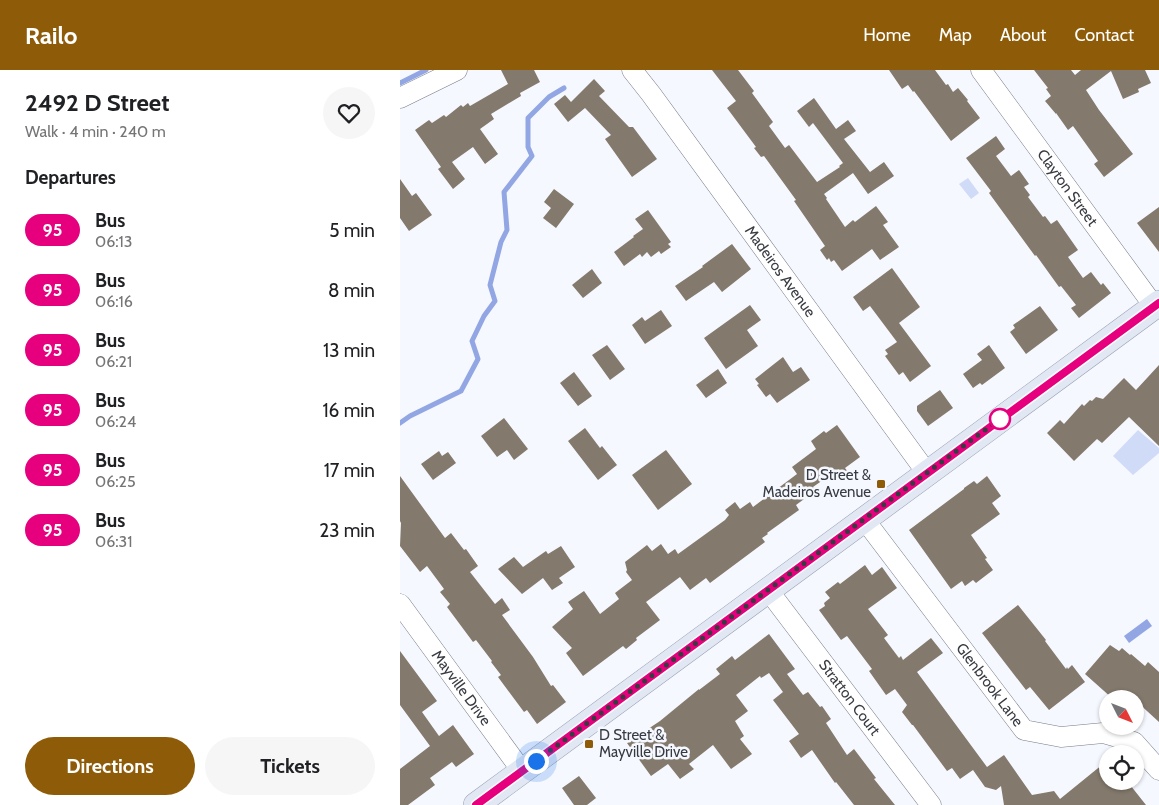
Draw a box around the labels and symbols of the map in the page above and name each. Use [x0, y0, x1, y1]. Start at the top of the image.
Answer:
street label: Clayton Street [1033, 146, 1101, 230]
street label: Madeiros Avenue [741, 222, 820, 321]
unlabelled marker [989, 408, 1011, 430]
place label: D Street & Madeiros Avenue [763, 466, 871, 501]
marker: D Street & Madeiros Avenue [875, 478, 887, 490]
street label: Glenbrook Lane [952, 640, 1027, 730]
street label: Mayville Drive [428, 647, 495, 729]
street label: Stratton Court [815, 656, 884, 739]
north arrow [1099, 690, 1144, 735]
place label: D Street & Mayville Drive [599, 726, 688, 761]
marker: D Street & Mayville Drive [583, 738, 595, 750]
your location [524, 749, 549, 774]

